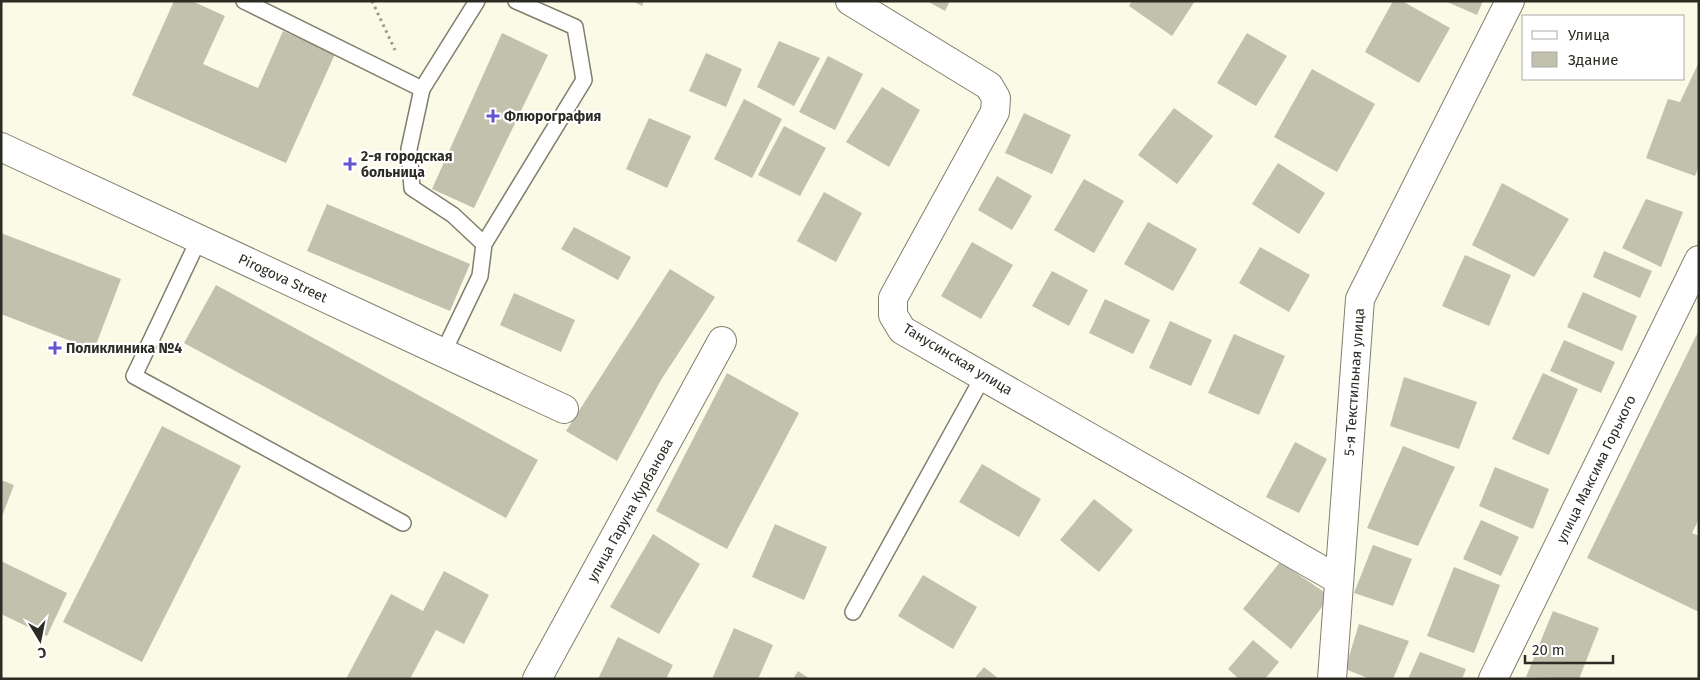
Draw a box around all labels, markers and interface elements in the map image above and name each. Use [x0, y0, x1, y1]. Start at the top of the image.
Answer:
legend [1522, 15, 1685, 80]
text: Улица [1568, 26, 1610, 44]
text: Здание [1568, 51, 1618, 69]
place label: Флюрография [504, 108, 601, 125]
marker: Флюрография [486, 109, 500, 123]
place label: 2-я городская больница [361, 148, 452, 181]
marker: 2-я городская больница [343, 157, 357, 171]
street label: Pirogova Street [236, 250, 331, 307]
street label: 5-я Текстильная улица [1341, 308, 1368, 457]
street label: Танусинская улица [900, 320, 1015, 399]
place label: Поликлиника №4 [66, 340, 182, 357]
marker: Поликлиника №4 [48, 341, 62, 355]
street label: улица Максима Горького [1553, 392, 1640, 546]
street label: улица Гаруна Курбанова [584, 435, 677, 585]
north arrow [15, 615, 65, 665]
scale bar [1525, 632, 1612, 664]
text: 20 m [1532, 641, 1565, 659]
text: С [37, 643, 48, 661]

